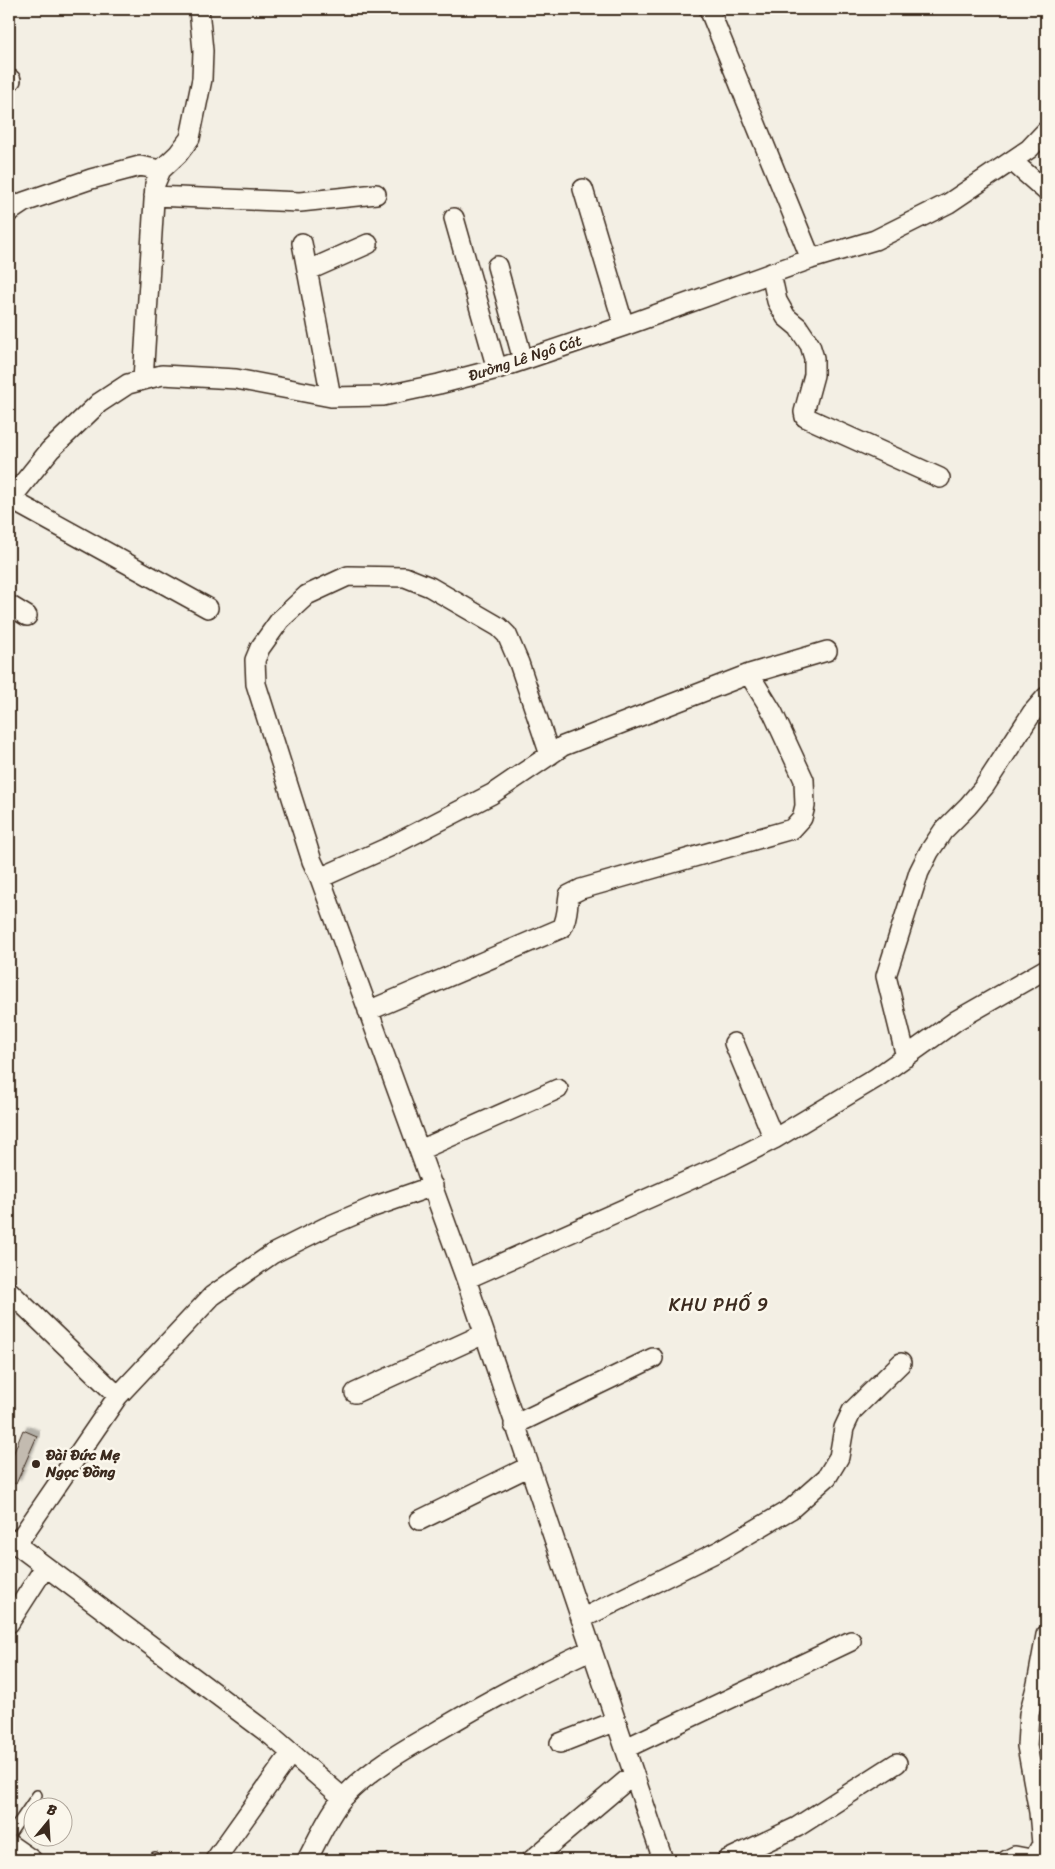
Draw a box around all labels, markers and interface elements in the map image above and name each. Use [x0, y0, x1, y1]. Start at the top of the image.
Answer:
street label: Đường Lê Ngô Cát [465, 327, 586, 389]
district label: KHU PHỐ 9 [669, 1289, 769, 1321]
place label: Đài Đức Mẹ Ngọc Đồng [45, 1442, 120, 1485]
marker: Đài Đức Mẹ Ngọc Đồng [30, 1458, 42, 1470]
north arrow [22, 1796, 72, 1846]
text: B [44, 1797, 60, 1823]

